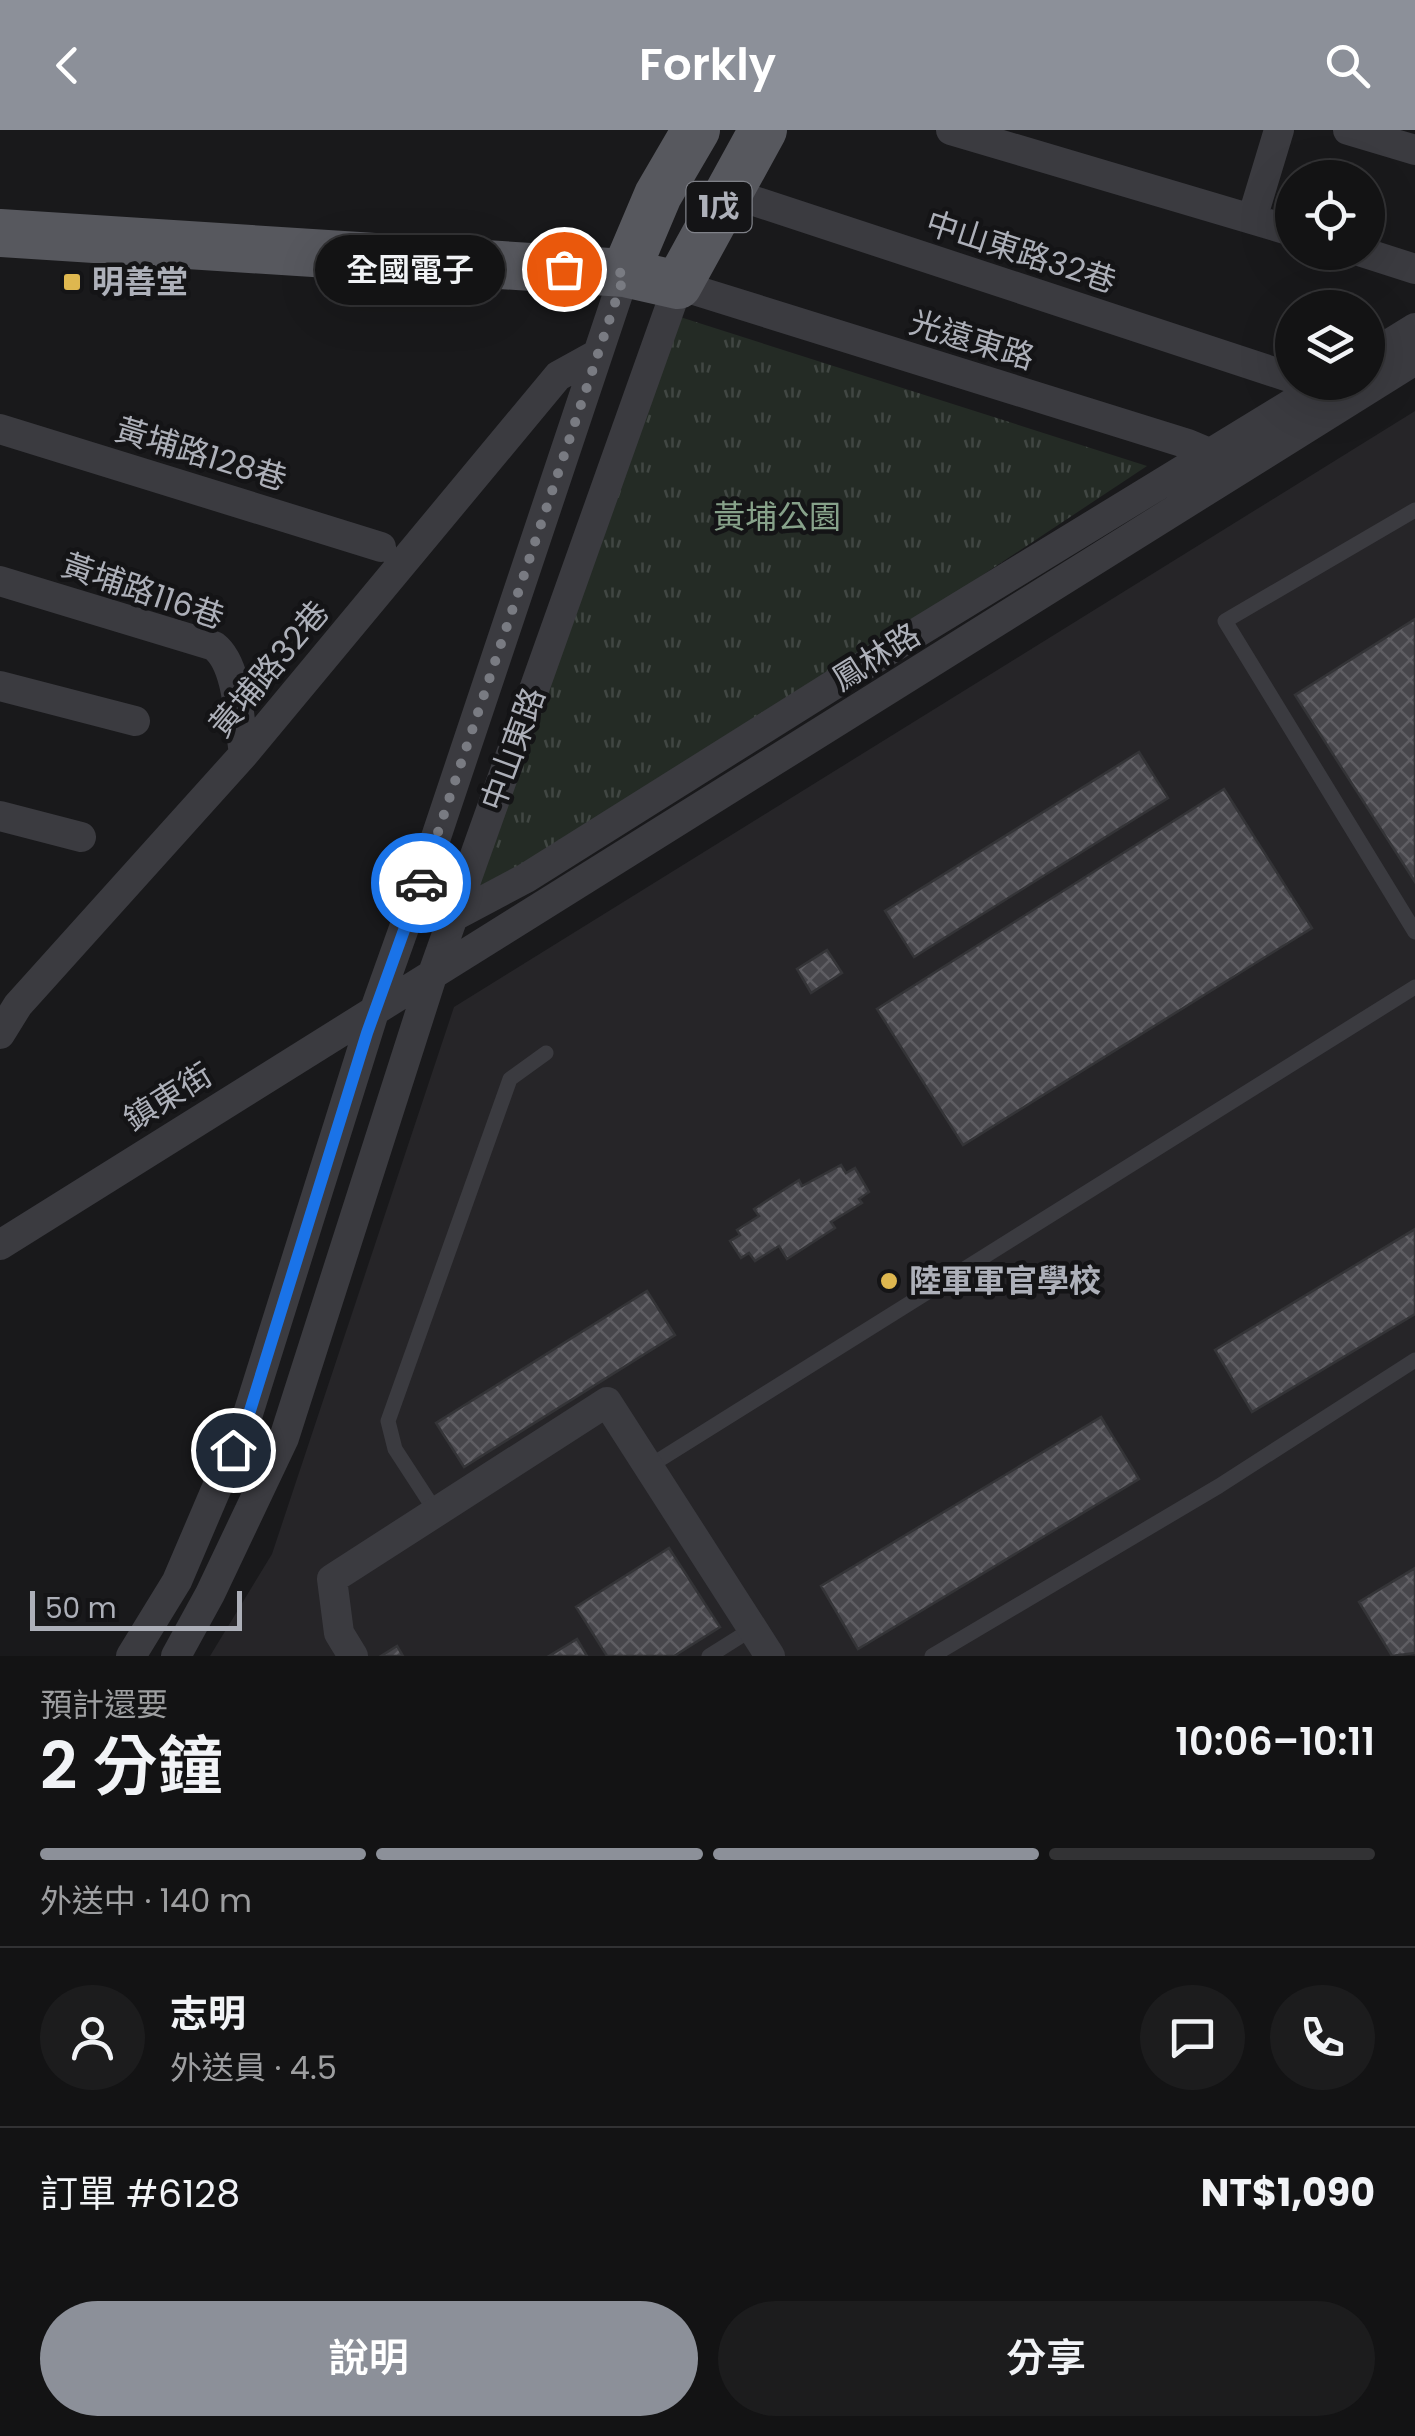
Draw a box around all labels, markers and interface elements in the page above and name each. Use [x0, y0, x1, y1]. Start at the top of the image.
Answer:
text: Forkly [639, 33, 776, 96]
icon: back [40, 38, 95, 93]
icon: search [1320, 38, 1375, 93]
map controls [1275, 160, 1385, 400]
button: locate [1275, 160, 1385, 270]
road number: 1戊 [686, 182, 752, 232]
street label: 中山東路32巷 [920, 200, 1122, 303]
pin [522, 227, 607, 312]
callout: 全國電子 [314, 234, 504, 304]
icon: bag [537, 242, 592, 297]
text: 全國電子 [346, 247, 474, 292]
place label: 明善堂 [92, 259, 188, 304]
marker: 明善堂 [61, 271, 83, 293]
button: layers [1275, 290, 1385, 400]
street label: 光遠東路 [904, 299, 1040, 380]
street label: 黃埔路128巷 [110, 406, 292, 501]
park label: 黃埔公園 [713, 494, 841, 539]
street label: 黃埔路116巷 [56, 542, 230, 639]
street label: 黃埔路32巷 [198, 591, 339, 746]
street label: 鳳林路 [823, 612, 928, 701]
street label: 中山東路 [469, 681, 556, 817]
courier [371, 833, 471, 933]
icon: car [394, 856, 449, 911]
street label: 鎮東街 [115, 1052, 220, 1141]
place label: 陸軍軍官學校 [909, 1258, 1101, 1303]
marker: 陸軍軍官學校 [878, 1270, 900, 1292]
pin [191, 1408, 276, 1493]
icon: home [206, 1423, 261, 1478]
scale bar [30, 1586, 242, 1630]
text: 50 m [45, 1589, 116, 1628]
text: 預計還要 [40, 1682, 168, 1727]
text: 10:06–10:11 [1175, 1715, 1375, 1768]
text: 2 分鐘 [40, 1721, 223, 1812]
text: 外送中 · 140 m [40, 1878, 252, 1923]
button: person [40, 1985, 145, 2090]
button: chat [1140, 1985, 1245, 2090]
button: phone [1270, 1985, 1375, 2090]
text: 志明 [170, 1987, 246, 2040]
text: 外送員 · 4.5 [170, 2045, 337, 2090]
text: NT$1,090 [1201, 2166, 1375, 2219]
text: 訂單 #6128 [40, 2167, 240, 2220]
button: 說明 [40, 2301, 698, 2416]
button: 分享 [718, 2301, 1375, 2416]

